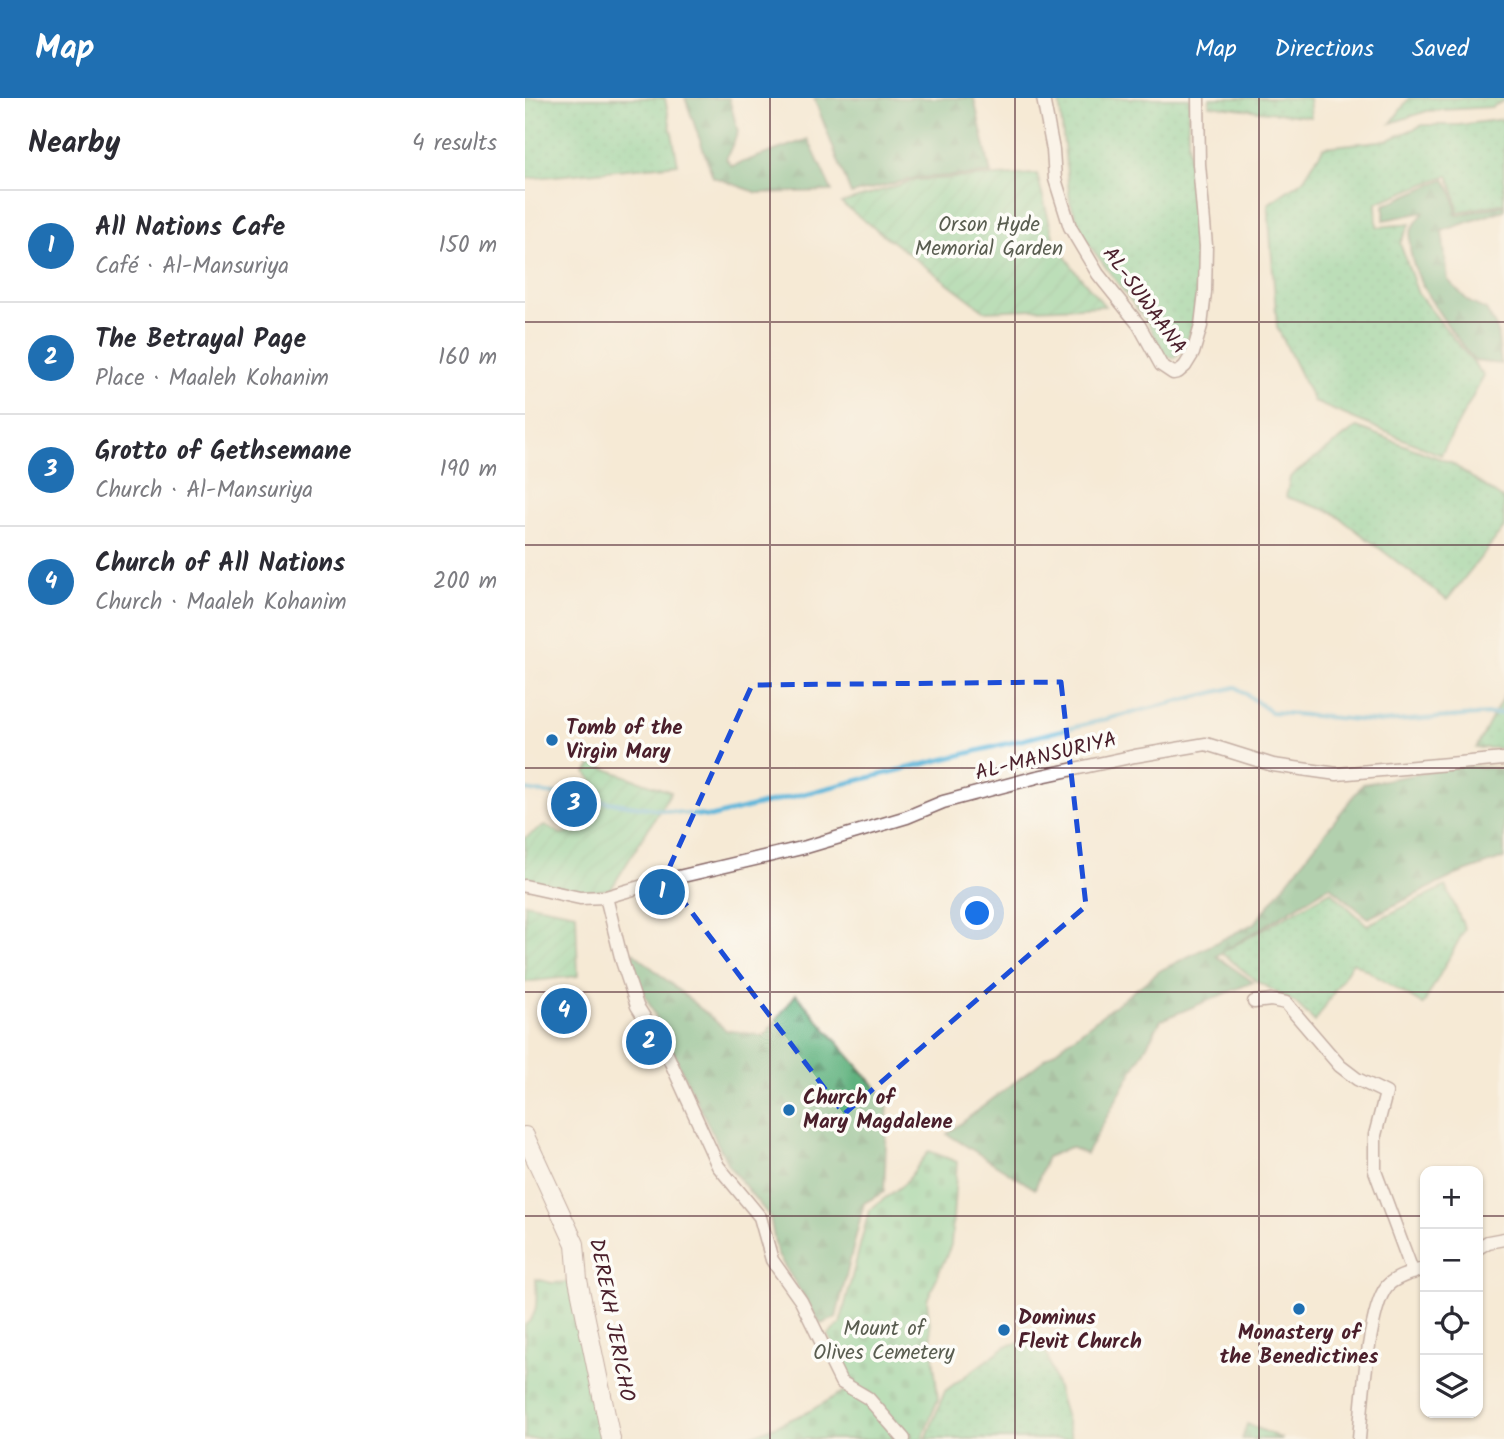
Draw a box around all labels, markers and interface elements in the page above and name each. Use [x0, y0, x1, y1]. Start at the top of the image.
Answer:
text: Map [35, 23, 95, 76]
text: Map [1195, 30, 1237, 69]
text: Directions [1275, 30, 1374, 69]
text: Saved [1412, 30, 1469, 69]
text: Nearby [28, 120, 120, 168]
text: 4 results [412, 126, 497, 162]
text: All Nations Cafe [95, 207, 285, 249]
park label: Orson Hyde Memorial Garden [915, 209, 1063, 266]
text: 1 [48, 228, 54, 264]
text: 150 m [438, 228, 497, 264]
street label: AL-SUWAANA [1093, 240, 1195, 362]
text: Café · Al-Mansuriya [95, 249, 289, 285]
text: The Betrayal Page [95, 319, 306, 361]
text: 2 [44, 340, 58, 376]
text: 160 m [438, 340, 497, 376]
text: Place · Maaleh Kohanim [95, 361, 329, 397]
text: Grotto of Gethsemane [95, 431, 351, 473]
text: 3 [45, 452, 57, 488]
text: 190 m [440, 452, 497, 488]
text: Church · Al-Mansuriya [95, 473, 313, 509]
text: Church of All Nations [95, 543, 345, 585]
text: 4 [45, 564, 57, 600]
text: 200 m [433, 564, 497, 600]
text: Church · Maaleh Kohanim [95, 585, 347, 621]
place label: Tomb of the Virgin Mary [566, 712, 683, 769]
street label: AL-MANSURIYA [972, 723, 1120, 791]
marker: Tomb of the Virgin Mary [544, 732, 560, 748]
pin: 3 [551, 778, 597, 830]
pin: 1 [639, 866, 685, 918]
your location [960, 896, 994, 930]
pin: 4 [541, 985, 587, 1037]
pin: 2 [626, 1016, 672, 1068]
place label: Church of Mary Magdalene [803, 1082, 953, 1139]
marker: Church of Mary Magdalene [781, 1102, 797, 1118]
map controls [1420, 1166, 1483, 1418]
button: + [1420, 1166, 1483, 1229]
button: − [1420, 1229, 1483, 1292]
street label: DEREKH JERICHO [579, 1236, 643, 1405]
button: locate [1420, 1292, 1483, 1355]
marker: Monastery of the Benedictines [1291, 1301, 1307, 1317]
place label: Dominus Flevit Church [1018, 1302, 1142, 1359]
park label: Mount of Olives Cemetery [813, 1313, 955, 1370]
place label: Monastery of the Benedictines [1220, 1317, 1378, 1374]
marker: Dominus Flevit Church [996, 1322, 1012, 1338]
button: layers [1420, 1355, 1483, 1418]

